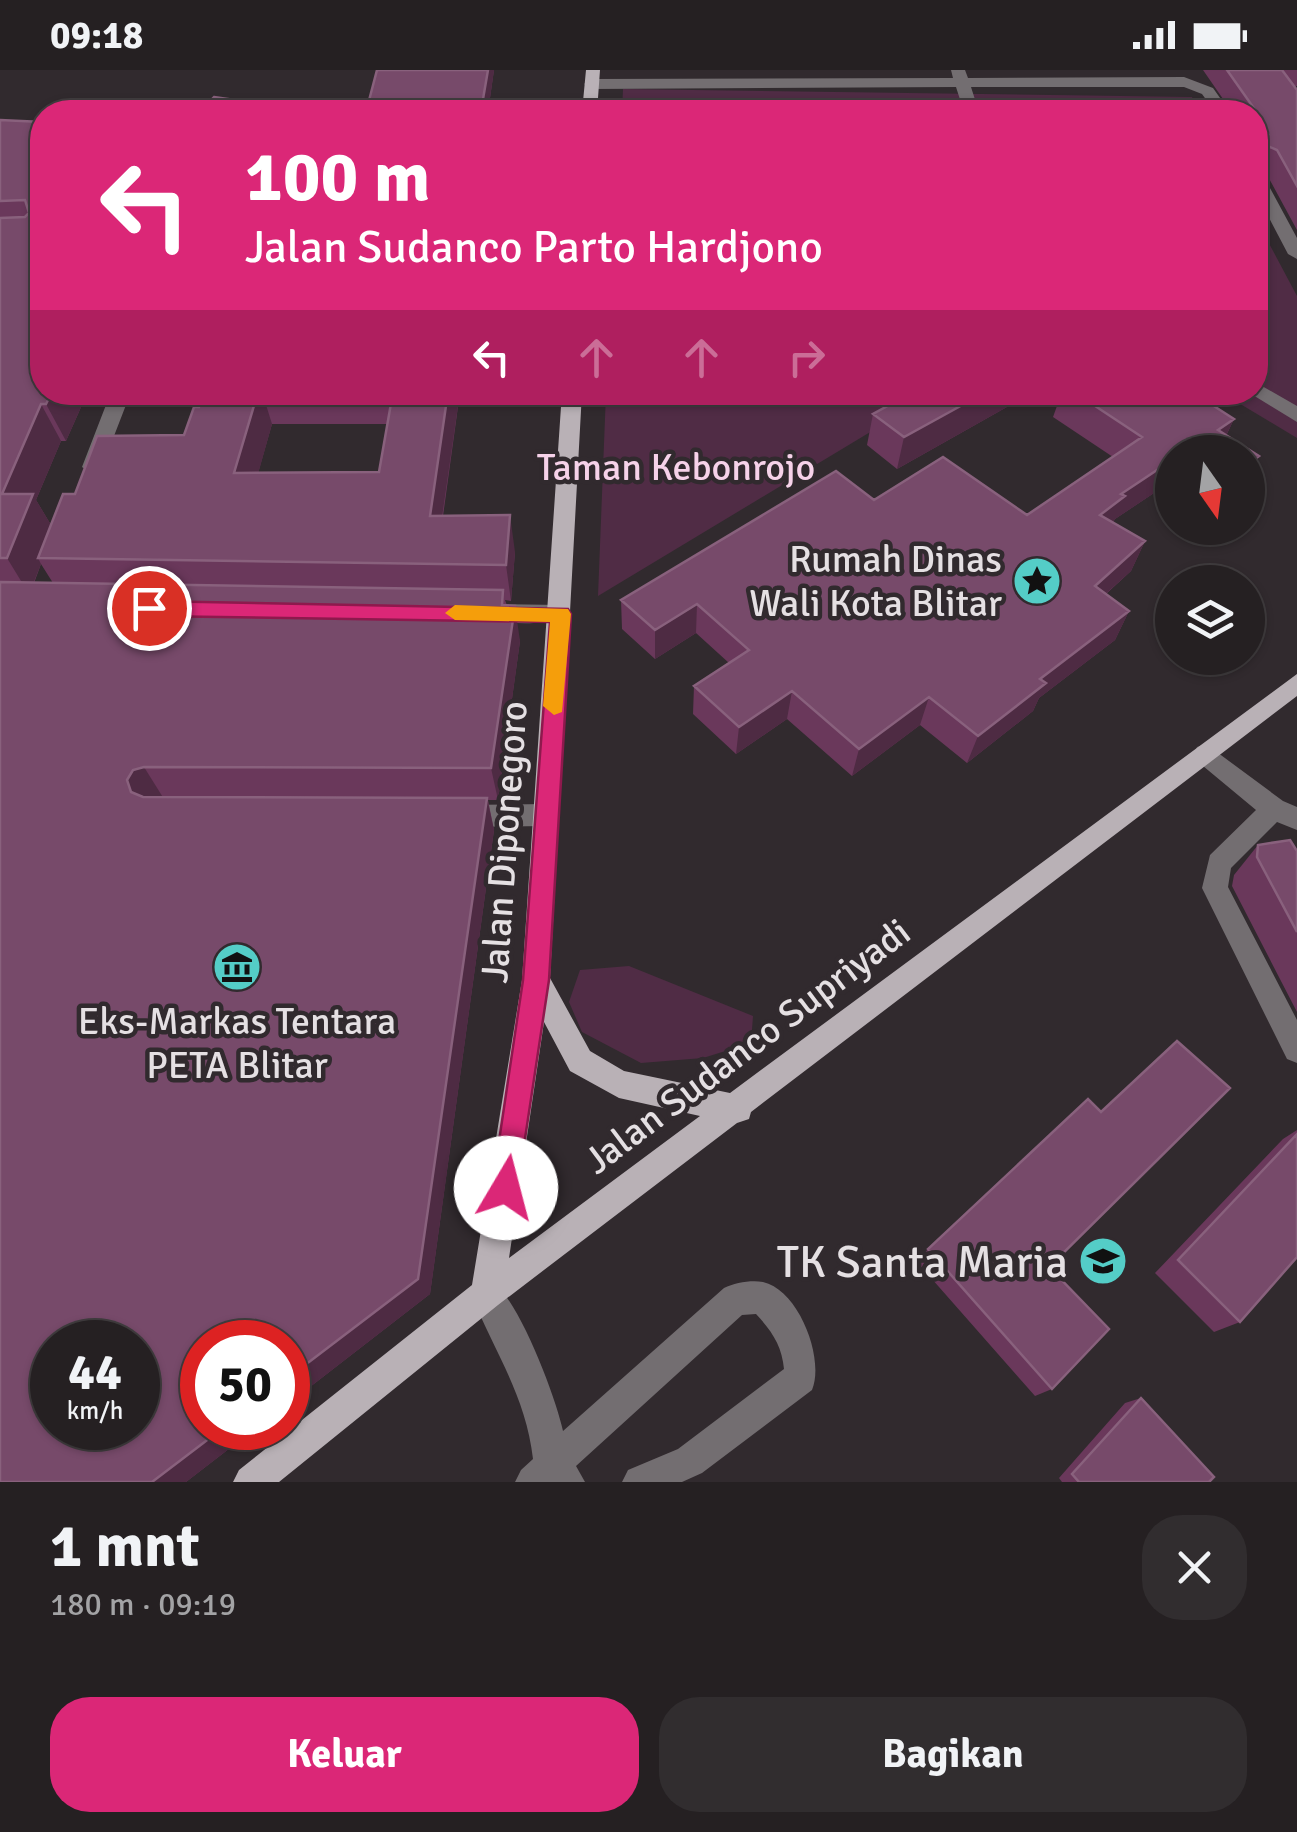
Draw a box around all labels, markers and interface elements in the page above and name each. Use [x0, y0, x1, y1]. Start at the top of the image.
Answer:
text: 09:18 [50, 12, 143, 59]
text: 100 m [245, 134, 430, 220]
icon: left [80, 140, 210, 270]
text: Jalan Sudanco Parto Hardjono [245, 220, 823, 275]
icon: left [464, 330, 519, 385]
icon: ahead [569, 330, 624, 385]
icon: ahead [674, 330, 729, 385]
icon: right [779, 330, 834, 385]
north arrow [1155, 435, 1265, 545]
map controls [1155, 435, 1265, 675]
park label: Taman Kebonrojo [537, 444, 815, 491]
place label: Rumah Dinas Wali Kota Blitar [749, 536, 1002, 627]
place icon: Rumah Dinas Wali Kota Blitar [1011, 555, 1063, 607]
button: layers [1155, 565, 1265, 675]
pin [107, 566, 192, 651]
icon: arrive [122, 581, 177, 636]
street label: Jalan Diponegoro [471, 700, 538, 984]
street label: Jalan Sudanco Supriyadi [575, 908, 920, 1184]
museum icon: Eks-Markas Tentara PETA Blitar [211, 941, 263, 993]
place label: Eks-Markas Tentara PETA Blitar [78, 998, 396, 1089]
position arrow [454, 1136, 558, 1240]
place label: TK Santa Maria [777, 1235, 1068, 1290]
school or university icon: TK Santa Maria [1077, 1235, 1129, 1287]
speed limit sign: 50 [180, 1320, 310, 1450]
text: 44 [68, 1342, 122, 1404]
text: km/h [67, 1395, 123, 1426]
text: 1 mnt [50, 1510, 199, 1584]
button: close [1142, 1515, 1247, 1620]
text: 180 m · 09:19 [50, 1585, 236, 1624]
button: Keluar [50, 1697, 639, 1812]
button: Bagikan [659, 1697, 1247, 1812]

